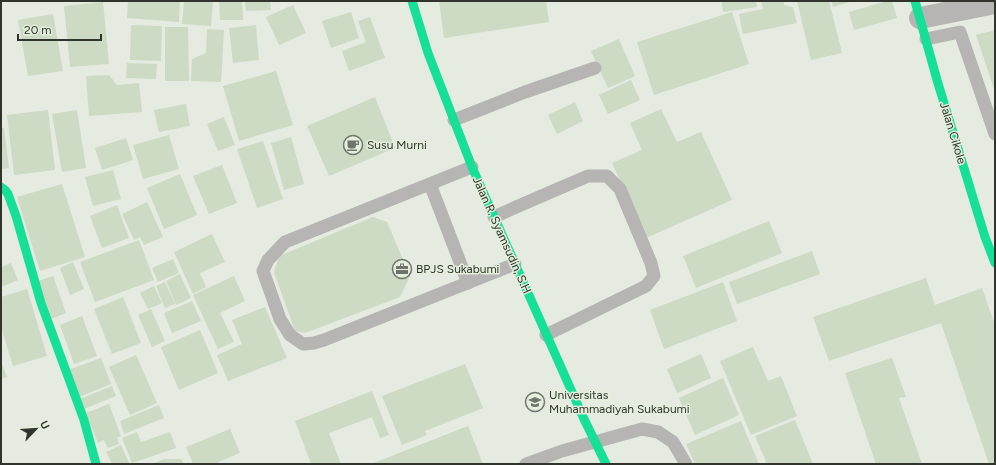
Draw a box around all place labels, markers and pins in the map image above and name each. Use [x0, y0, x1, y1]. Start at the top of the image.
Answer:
cafe icon: Susu Murni [342, 134, 364, 156]
place label: Susu Murni [367, 138, 427, 152]
office icon: BPJS Sukabumi [391, 258, 413, 280]
place label: BPJS Sukabumi [416, 262, 499, 276]
place label: Universitas Muhammadiyah Sukabumi [549, 388, 690, 416]
school or university icon: Universitas Muhammadiyah Sukabumi [524, 391, 546, 413]

